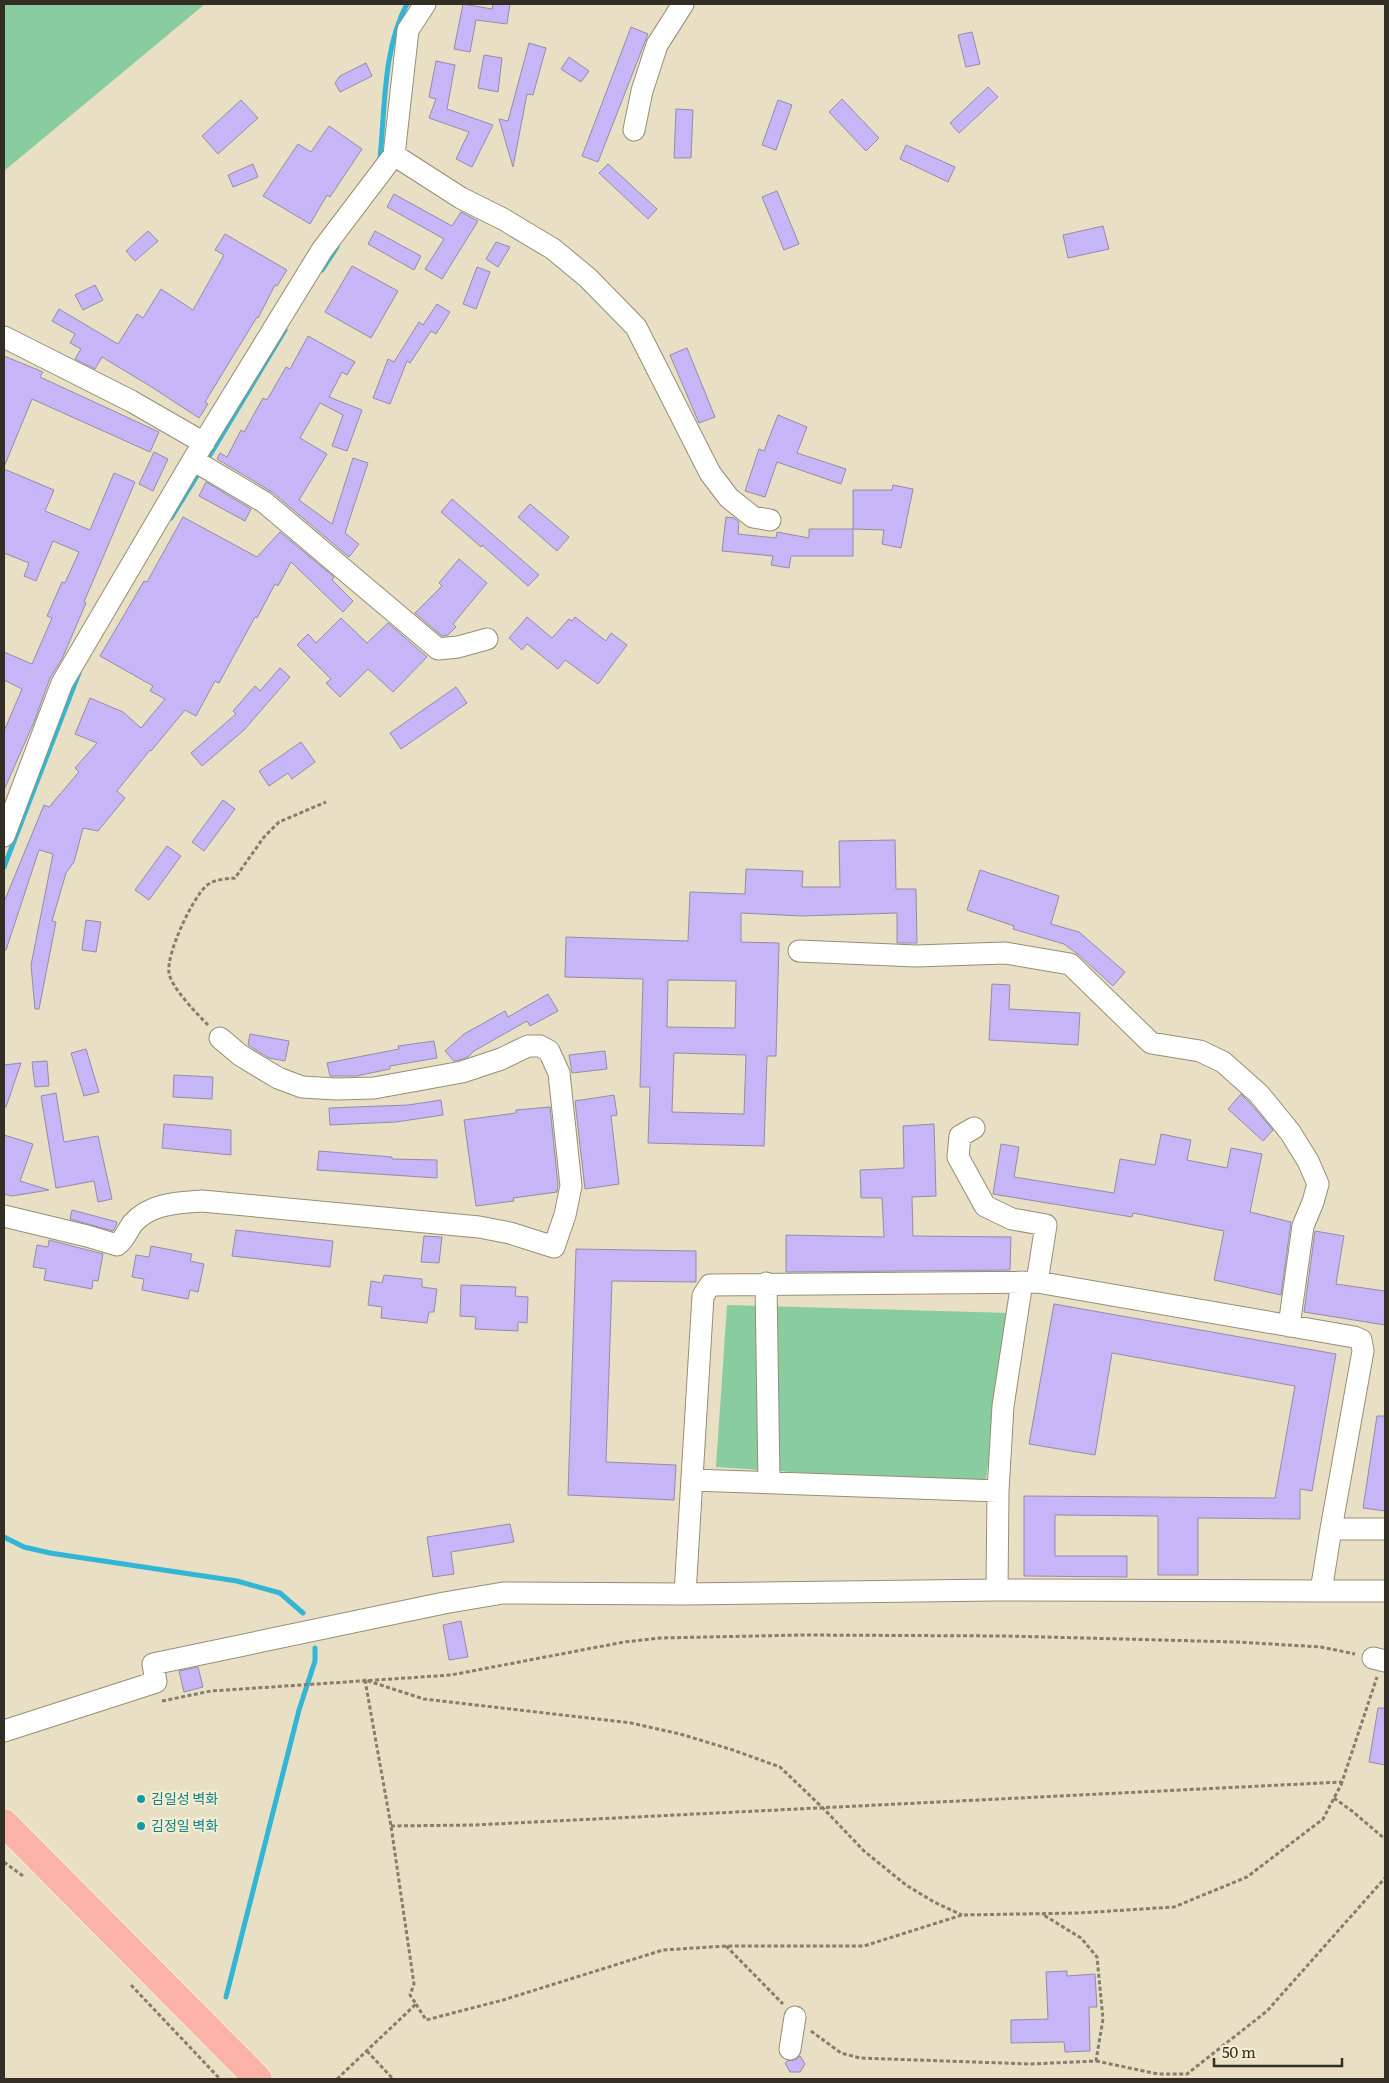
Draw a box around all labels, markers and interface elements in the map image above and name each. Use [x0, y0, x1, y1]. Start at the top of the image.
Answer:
place label: 김일성 벽화 [151, 1788, 218, 1808]
marker: 김일성 벽화 [135, 1793, 147, 1805]
place label: 김정일 벽화 [151, 1815, 218, 1835]
marker: 김정일 벽화 [135, 1820, 147, 1832]
scale bar [1214, 2036, 1342, 2068]
text: 50 m [1222, 2040, 1256, 2063]

